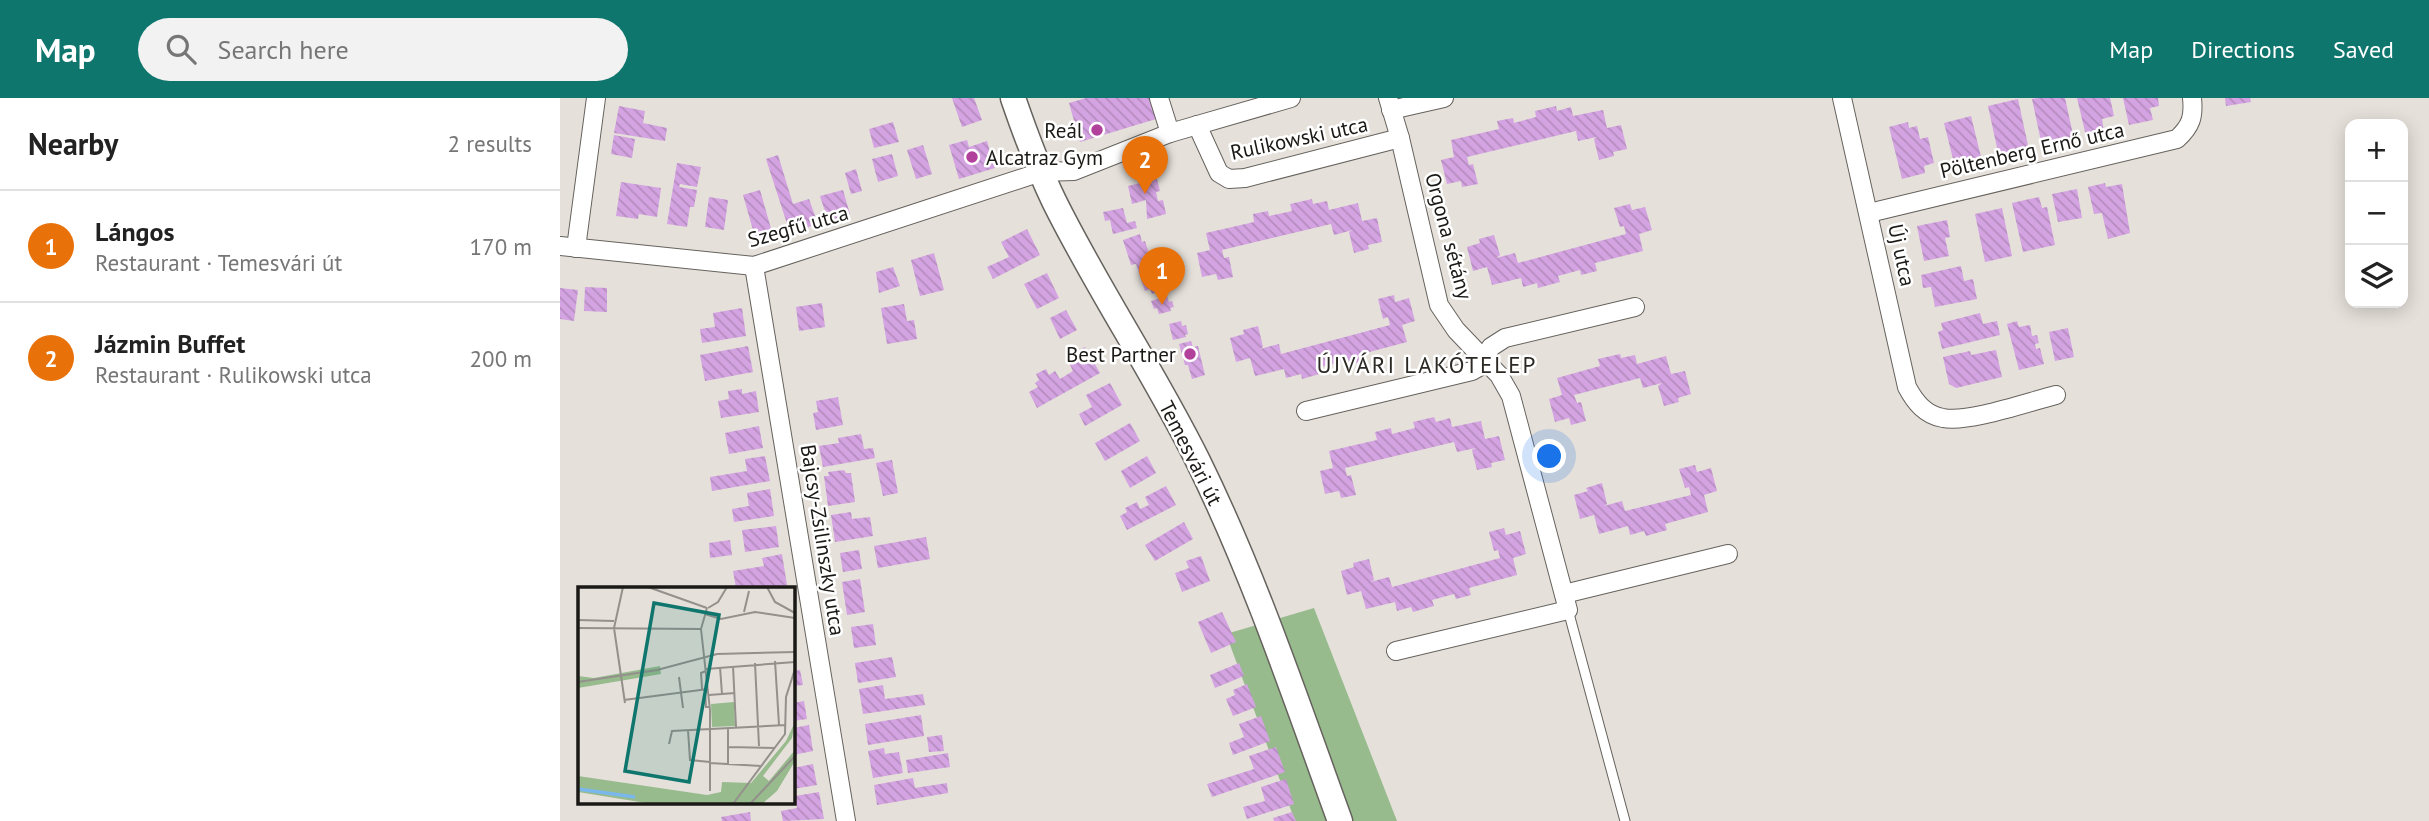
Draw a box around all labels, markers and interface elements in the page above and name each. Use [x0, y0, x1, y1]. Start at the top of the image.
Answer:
search box [138, 18, 628, 81]
text: Map [35, 28, 96, 71]
icon: search [162, 30, 200, 68]
text: Search here [218, 33, 349, 66]
text: Map [2109, 34, 2153, 65]
text: Directions [2191, 34, 2295, 65]
text: Saved [2333, 34, 2394, 65]
street label: Rulikowski utca [1228, 110, 1370, 166]
street label: Pöltenberg Ernő utca [1937, 116, 2127, 184]
place label: Reál [1044, 117, 1083, 144]
map controls [2345, 119, 2408, 308]
button: + [2345, 119, 2408, 182]
marker: Reál [1089, 122, 1105, 138]
text: Nearby [28, 124, 118, 163]
text: 2 results [448, 129, 532, 158]
pin: 2 [1122, 136, 1168, 194]
place label: Alcatraz Gym [986, 144, 1103, 171]
marker: Alcatraz Gym [964, 149, 980, 165]
street label: Orgona sétány [1419, 170, 1479, 302]
button: − [2345, 182, 2408, 245]
street label: Szegfű utca [744, 199, 852, 253]
text: Lángos [95, 215, 174, 248]
street label: Új utca [1882, 221, 1922, 289]
text: 1 [44, 232, 58, 261]
text: 170 m [470, 232, 532, 261]
button: layers [2345, 245, 2408, 308]
pin: 1 [1139, 247, 1185, 305]
text: Restaurant · Temesvári út [95, 248, 342, 277]
text: Jázmin Buffet [95, 327, 245, 360]
place label: Best Partner [1066, 341, 1176, 368]
text: 2 [44, 344, 58, 373]
text: 200 m [470, 344, 532, 373]
marker: Best Partner [1182, 346, 1198, 362]
district label: ÚJVÁRI LAKÓTELEP [1317, 350, 1537, 379]
text: Restaurant · Rulikowski utca [95, 360, 372, 389]
street label: Temesvári út [1153, 396, 1229, 510]
your location [1532, 439, 1566, 473]
street label: Bajcsy-Zsilinszky utca [795, 442, 851, 638]
inset map [578, 587, 794, 804]

